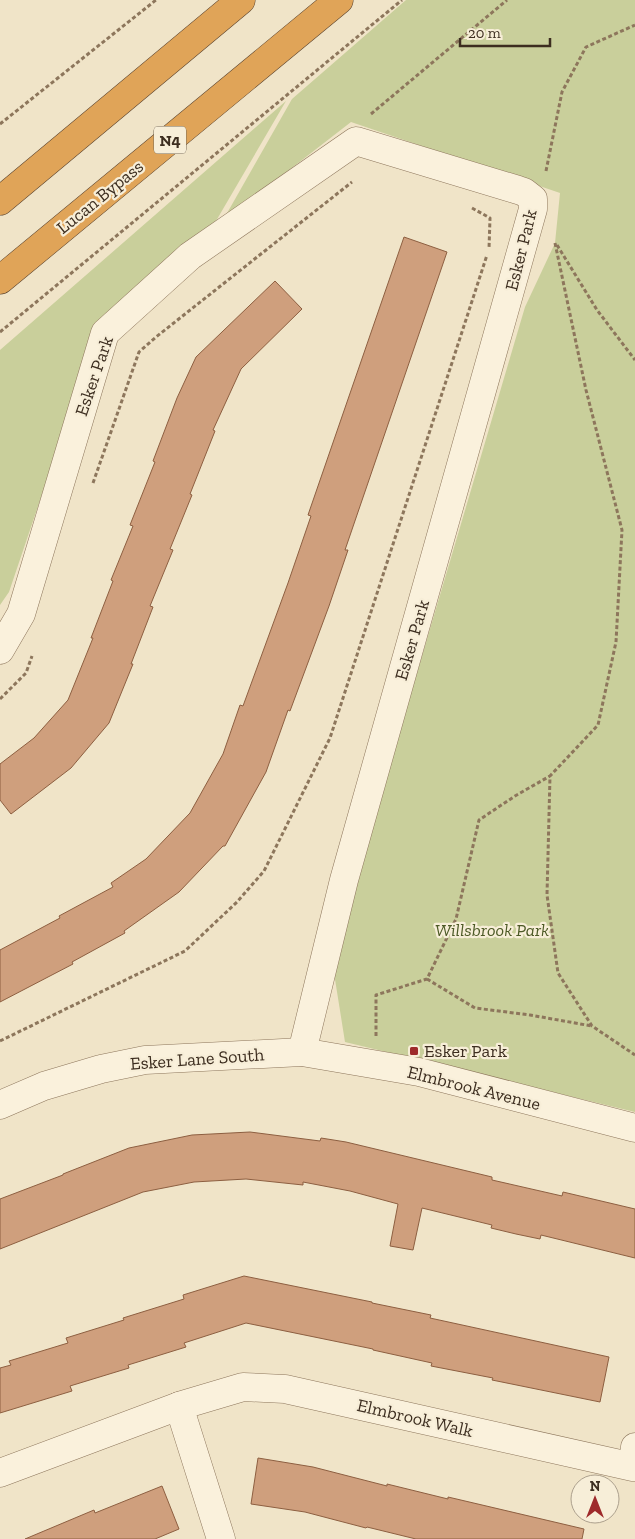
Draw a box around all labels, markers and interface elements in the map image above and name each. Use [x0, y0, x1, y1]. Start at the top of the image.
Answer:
scale bar [460, 15, 550, 47]
text: 20 m [468, 24, 501, 42]
road number: N4 [154, 126, 186, 154]
street label: Lucan Bypass [52, 155, 148, 239]
street label: Esker Park [500, 206, 542, 293]
street label: Esker Park [70, 333, 118, 419]
street label: Esker Park [390, 596, 434, 683]
park label: Willsbrook Park [435, 919, 549, 941]
place label: Esker Park [424, 1040, 508, 1062]
street label: Esker Lane South [129, 1043, 265, 1075]
marker: Esker Park [408, 1045, 420, 1057]
street label: Elmbrook Avenue [405, 1061, 543, 1115]
street label: Elmbrook Walk [355, 1394, 476, 1442]
north arrow [570, 1474, 620, 1524]
text: N [590, 1478, 601, 1495]

